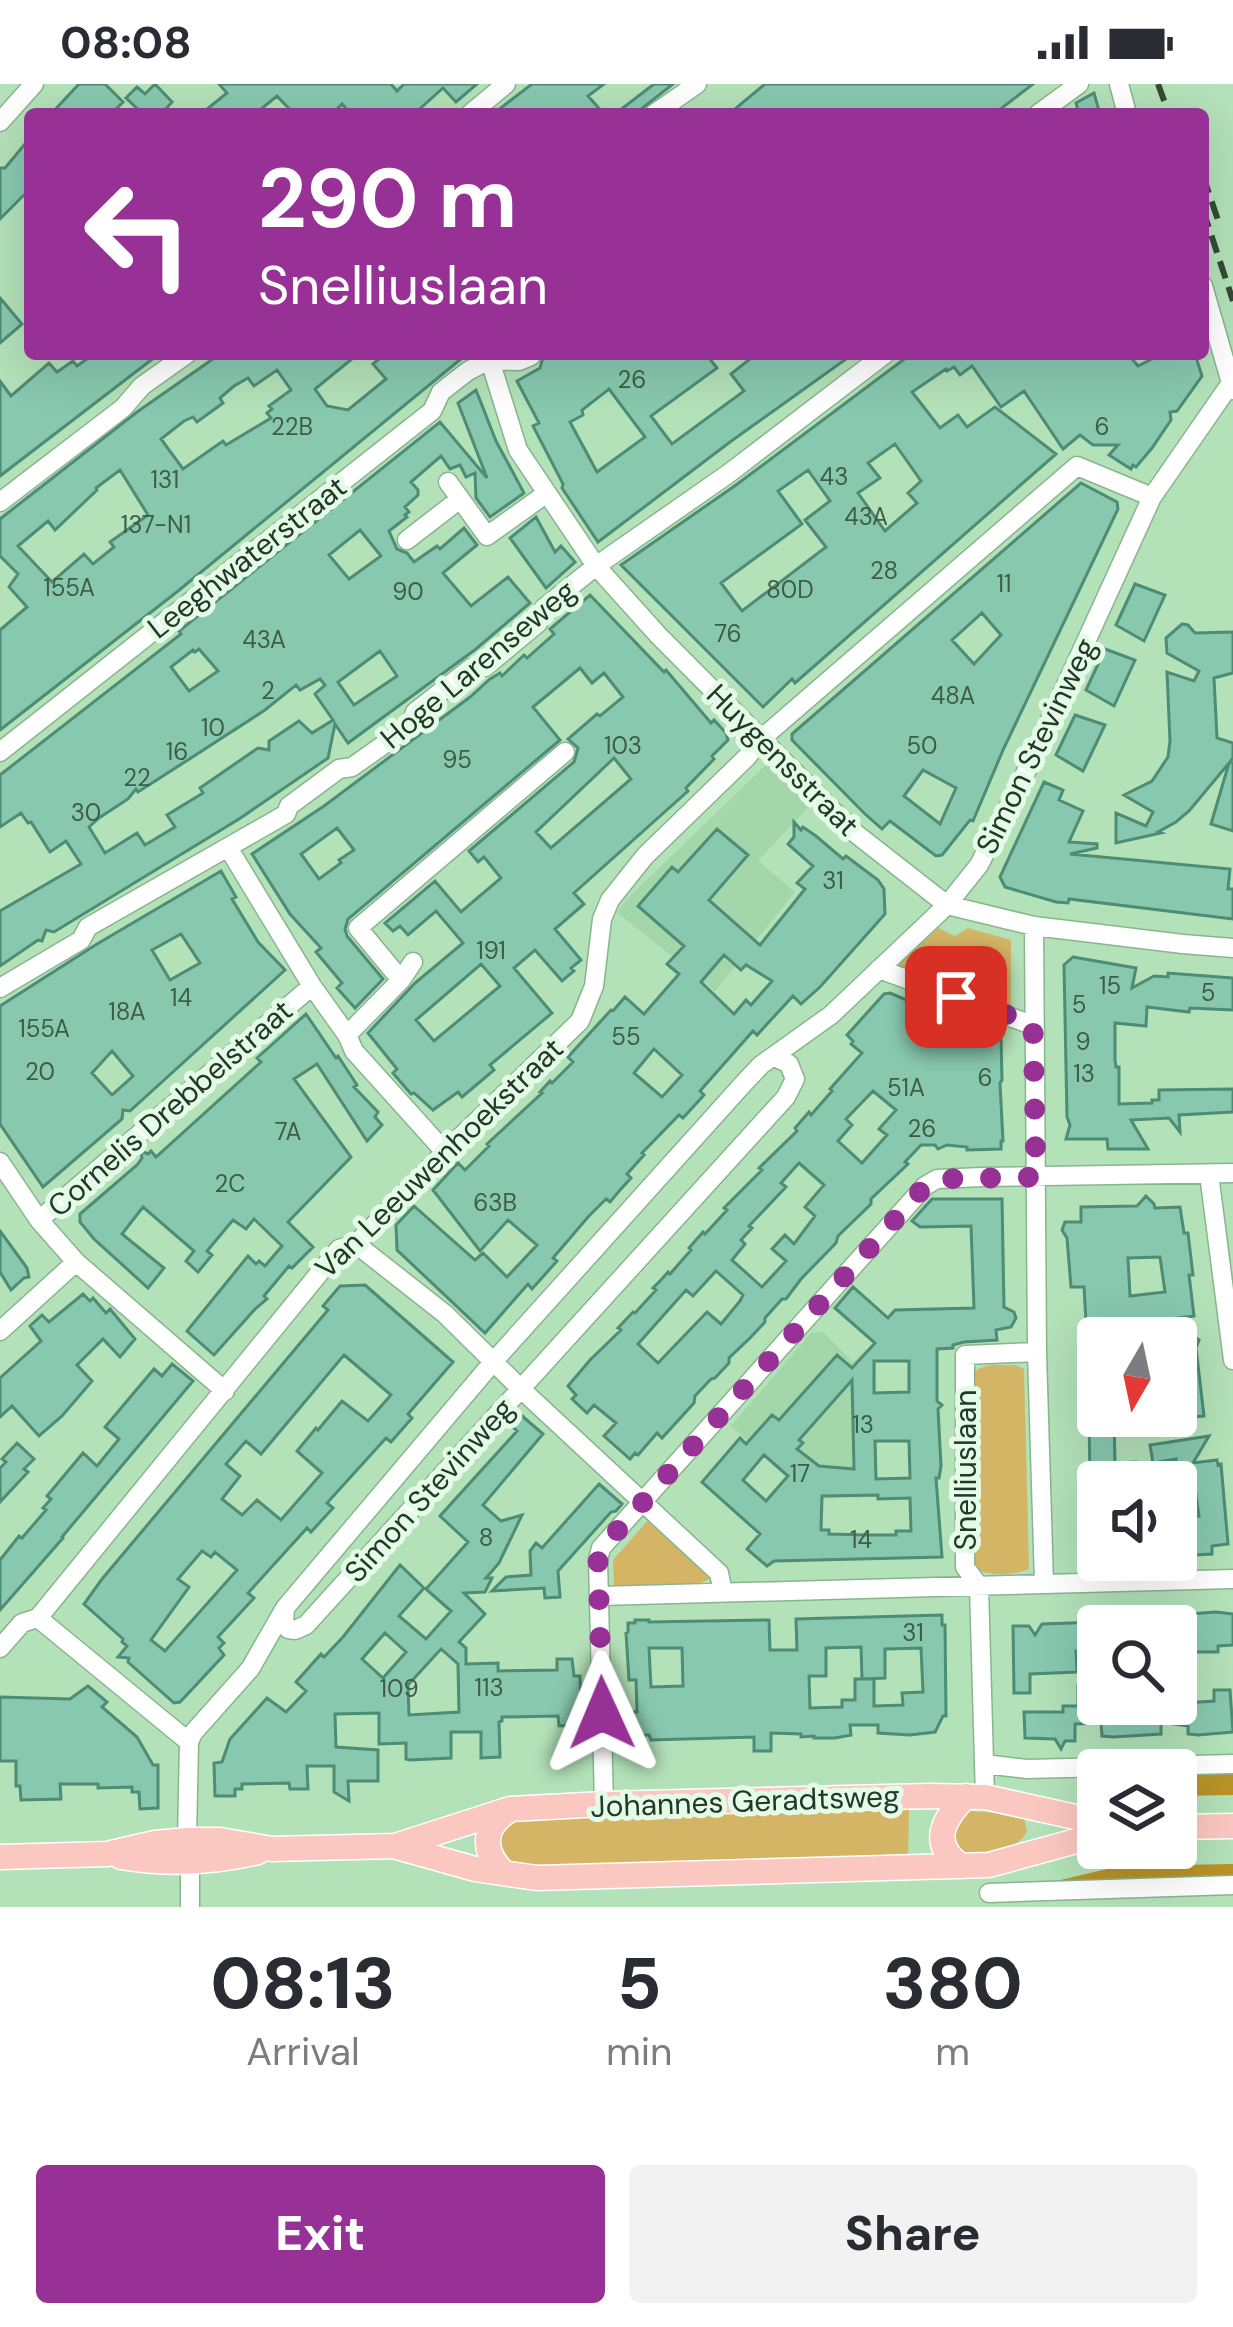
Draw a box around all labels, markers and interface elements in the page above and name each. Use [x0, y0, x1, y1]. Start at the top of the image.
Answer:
text: 08:08 [60, 13, 192, 72]
text: 290 m [258, 144, 517, 253]
icon: left [60, 156, 216, 312]
text: Snelliuslaan [258, 250, 548, 321]
house number: 26 [618, 364, 646, 395]
house number: 22B [271, 411, 313, 442]
house number: 6 [1094, 411, 1110, 442]
house number: 43 [820, 461, 848, 492]
house number: 131 [151, 464, 179, 495]
street label: Leeghwaterstraat [140, 467, 354, 647]
house number: 43A [844, 501, 888, 532]
house number: 137-N1 [121, 509, 191, 540]
house number: 28 [870, 555, 898, 586]
house number: 11 [997, 568, 1011, 599]
street label: Hoge Larenseweg [372, 571, 584, 757]
house number: 155A [43, 572, 95, 603]
house number: 80D [766, 574, 814, 605]
house number: 90 [392, 576, 424, 607]
house number: 76 [714, 618, 742, 649]
house number: 43A [242, 624, 286, 655]
street label: Simon Stevinweg [967, 632, 1105, 860]
house number: 2 [261, 675, 275, 706]
street label: Huygensstraat [698, 675, 868, 845]
house number: 48A [931, 680, 975, 711]
house number: 10 [201, 712, 225, 743]
house number: 103 [604, 730, 642, 761]
house number: 50 [906, 730, 938, 761]
house number: 16 [166, 736, 188, 767]
house number: 95 [442, 744, 472, 775]
house number: 22 [123, 762, 151, 793]
house number: 30 [71, 797, 101, 828]
house number: 31 [822, 865, 844, 896]
house number: 191 [476, 935, 506, 966]
pin [905, 946, 1007, 1048]
icon: arrive [923, 964, 989, 1030]
house number: 15 [1099, 970, 1121, 1001]
house number: 5 [1201, 977, 1215, 1008]
house number: 14 [170, 982, 192, 1013]
house number: 5 [1072, 989, 1086, 1020]
street label: Cornelis Drebbelstraat [39, 991, 301, 1225]
house number: 18A [108, 996, 146, 1027]
house number: 155A [18, 1013, 70, 1044]
house number: 55 [611, 1021, 641, 1052]
house number: 9 [1075, 1026, 1091, 1057]
street label: Van Leeuwenhoekstraat [307, 1029, 571, 1287]
house number: 20 [25, 1056, 55, 1087]
house number: 13 [1073, 1058, 1095, 1089]
house number: 6 [977, 1062, 993, 1093]
house number: 51A [887, 1072, 925, 1103]
house number: 26 [908, 1113, 936, 1144]
house number: 7A [275, 1116, 301, 1147]
house number: 2C [215, 1168, 245, 1199]
house number: 63B [473, 1187, 517, 1218]
north arrow [1077, 1317, 1197, 1437]
map controls [1077, 1317, 1197, 1869]
street label: Simon Stevinweg [336, 1389, 522, 1591]
street label: Snelliuslaan [946, 1389, 985, 1551]
house number: 13 [852, 1409, 874, 1440]
house number: 17 [790, 1458, 810, 1489]
button: sound [1077, 1461, 1197, 1581]
house number: 8 [479, 1522, 493, 1553]
house number: 14 [850, 1524, 872, 1555]
button: search [1077, 1605, 1197, 1725]
house number: 31 [902, 1617, 924, 1648]
position arrow [539, 1650, 665, 1776]
house number: 113 [474, 1672, 504, 1703]
house number: 109 [380, 1673, 418, 1704]
button: layers [1077, 1749, 1197, 1869]
street label: Johannes Geradtsweg [590, 1776, 900, 1826]
text: 08:13 [210, 1937, 396, 2030]
text: 5 [617, 1937, 662, 2030]
text: 380 [883, 1937, 1023, 2030]
text: Arrival [246, 2026, 360, 2077]
text: min [606, 2026, 672, 2077]
text: m [935, 2026, 970, 2077]
button: Exit [36, 2165, 605, 2303]
button: Share [629, 2165, 1197, 2303]

